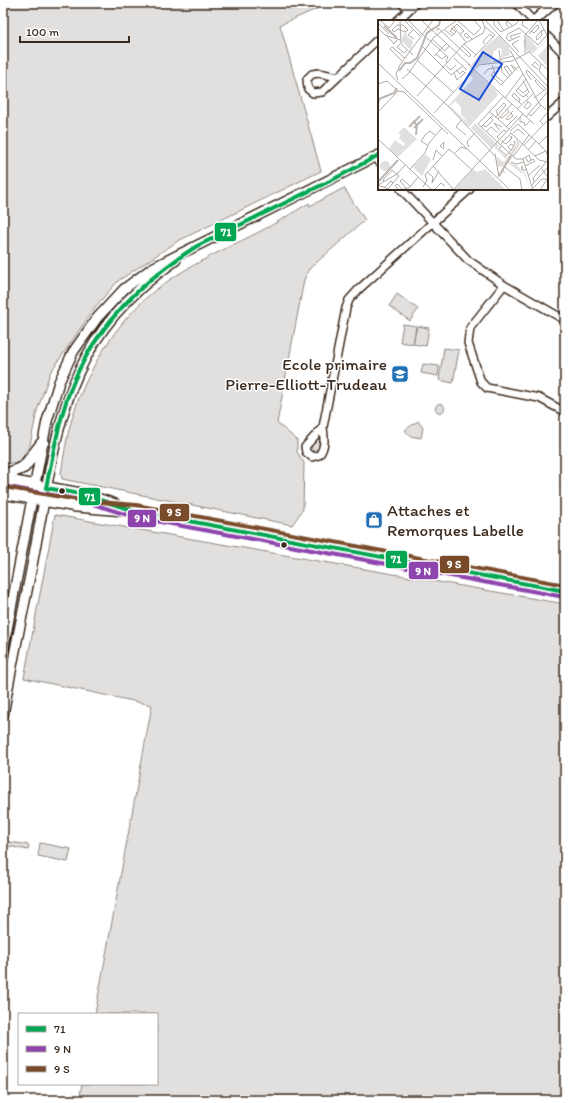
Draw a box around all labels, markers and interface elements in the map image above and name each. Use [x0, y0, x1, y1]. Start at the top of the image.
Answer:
scale bar [20, 18, 129, 44]
inset map [378, 20, 548, 190]
text: 100 m [26, 25, 59, 39]
line badge: 71 [214, 222, 237, 242]
text: 71 [220, 226, 232, 239]
place label: Ecole primaire Pierre-Elliott-Trudeau [225, 354, 388, 394]
school or university icon: Ecole primaire Pierre-Elliott-Trudeau [390, 364, 410, 384]
unlabelled marker [57, 486, 67, 496]
line badge: 71 [78, 487, 101, 506]
text: 71 [84, 491, 96, 504]
place label: Attaches et Remorques Labelle [387, 500, 524, 540]
line badge: 9 S [159, 503, 190, 522]
text: 9 S [167, 506, 181, 519]
line badge: 9 N [127, 509, 157, 528]
shop icon: Attaches et Remorques Labelle [364, 510, 384, 530]
text: 9 N [134, 512, 150, 525]
unlabelled marker [279, 540, 289, 550]
line badge: 71 [385, 550, 408, 569]
text: 71 [390, 553, 402, 566]
line badge: 9 S [439, 555, 470, 574]
text: 9 S [447, 558, 461, 571]
line badge: 9 N [408, 561, 439, 580]
text: 9 N [415, 565, 431, 578]
legend [18, 1013, 158, 1085]
text: 71 [54, 1022, 66, 1036]
text: 9 N [54, 1042, 71, 1056]
text: 9 S [54, 1062, 70, 1076]

